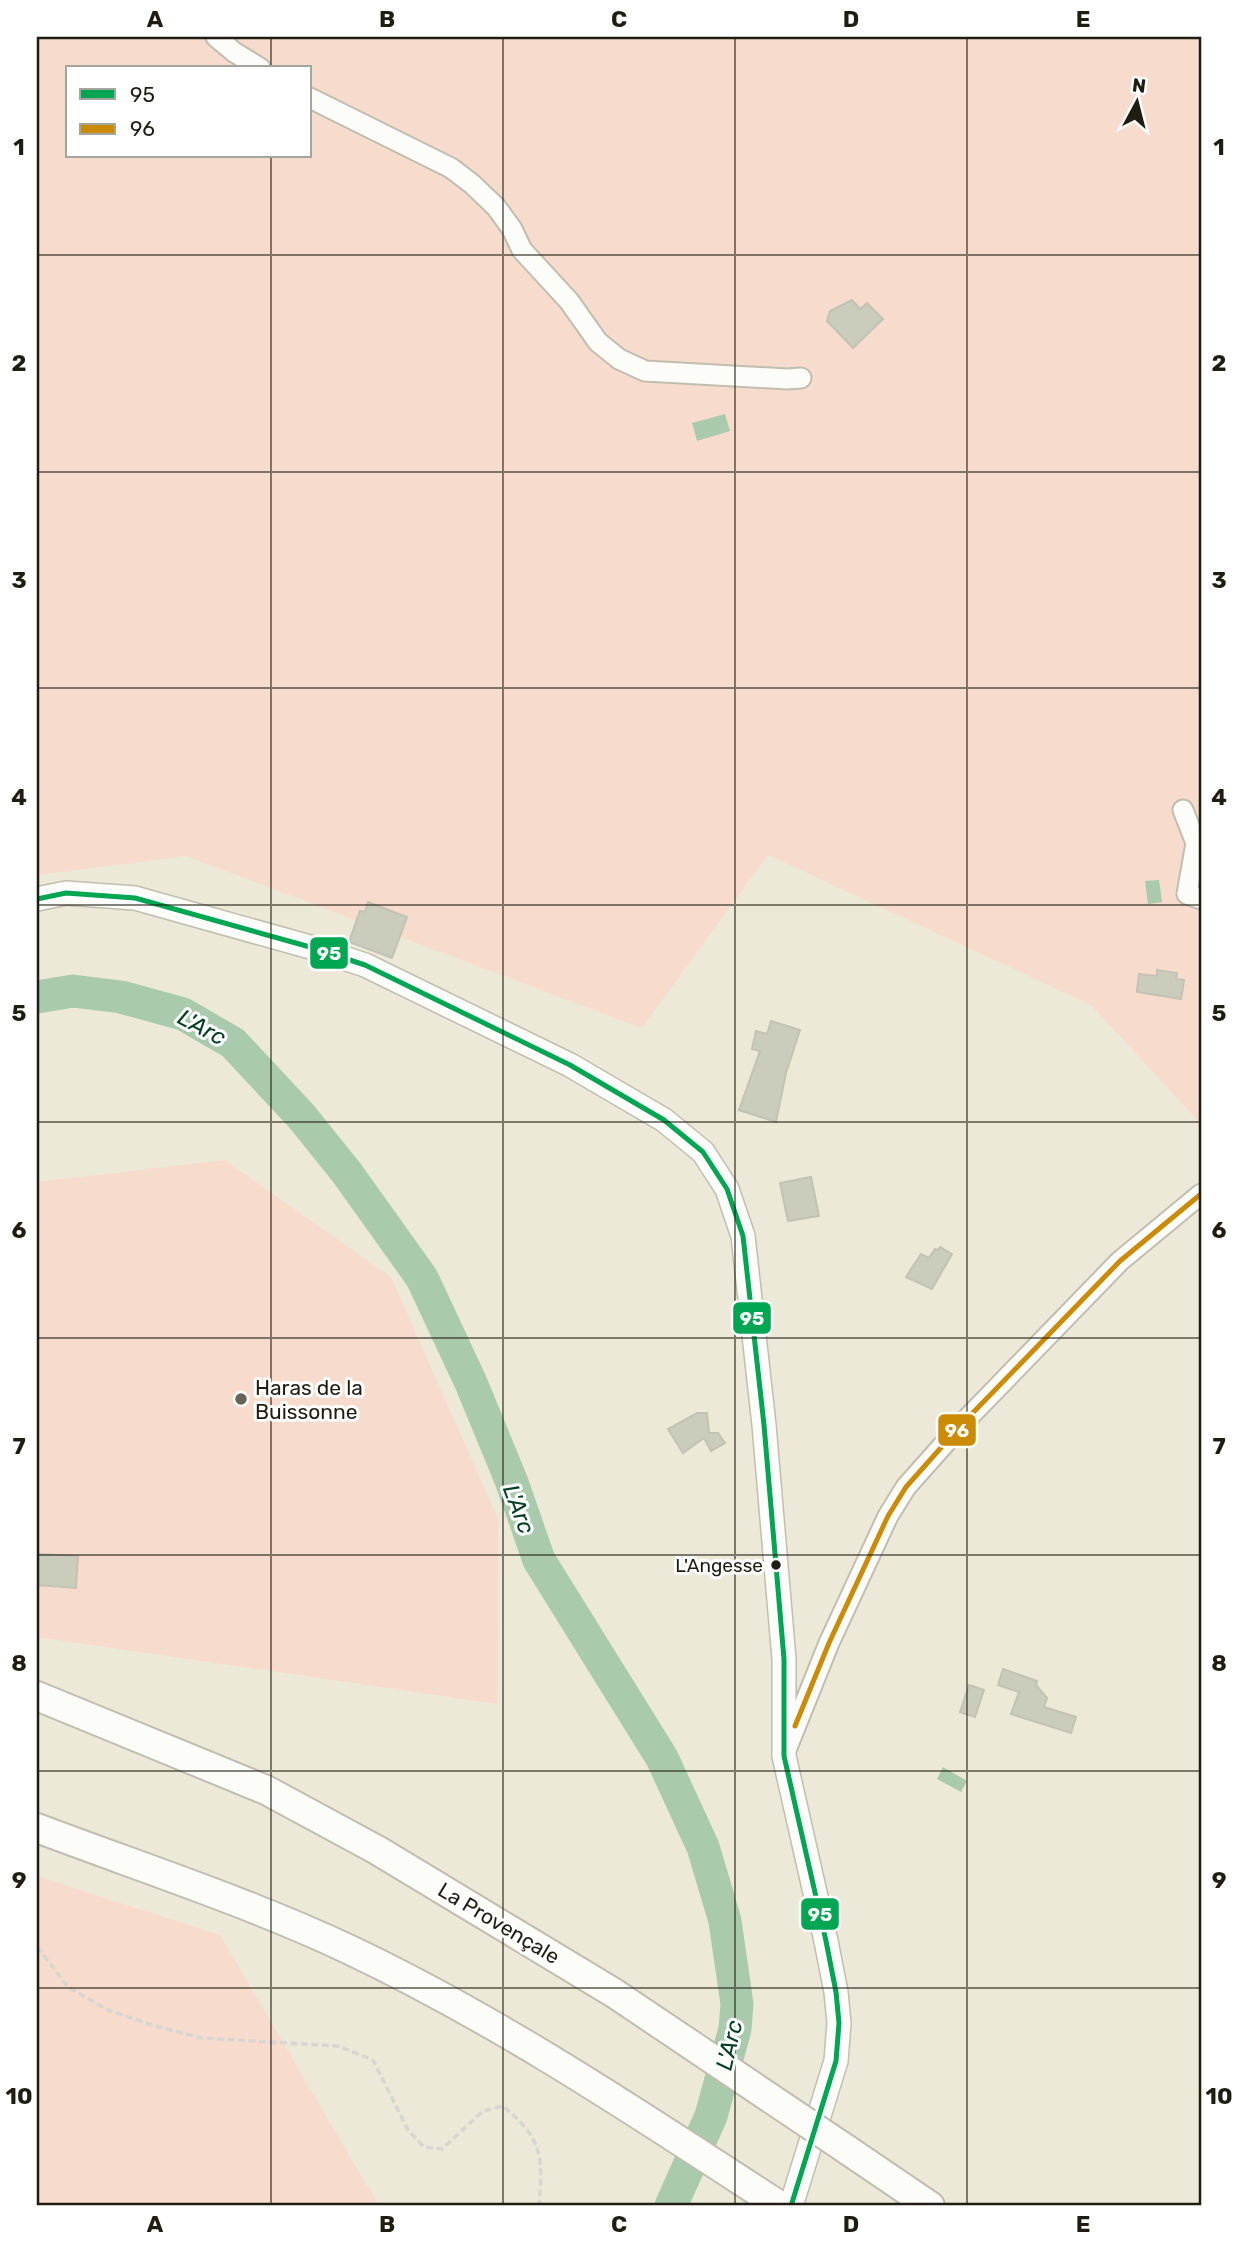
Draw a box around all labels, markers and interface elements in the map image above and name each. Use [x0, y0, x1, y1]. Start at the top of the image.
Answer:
text: A [147, 5, 164, 33]
text: B [379, 5, 395, 33]
text: C [611, 5, 627, 33]
text: D [843, 5, 859, 33]
text: E [1076, 5, 1090, 33]
legend [66, 66, 312, 158]
north arrow [1102, 66, 1172, 136]
text: N [1131, 73, 1147, 98]
text: 95 [130, 82, 155, 107]
text: 96 [130, 116, 155, 141]
text: 1 [13, 133, 25, 161]
text: 1 [1213, 133, 1225, 161]
text: 2 [12, 349, 26, 377]
text: 2 [1212, 349, 1226, 377]
text: 3 [11, 566, 27, 594]
text: 3 [1211, 566, 1227, 594]
text: 4 [11, 783, 27, 811]
text: 4 [1211, 783, 1227, 811]
line badge: 95 [309, 936, 349, 970]
text: 95 [317, 942, 341, 965]
text: 5 [12, 999, 27, 1027]
text: 5 [1212, 999, 1227, 1027]
water label: L'Arc [173, 1003, 231, 1051]
text: 6 [12, 1216, 27, 1244]
text: 6 [1212, 1216, 1227, 1244]
line badge: 95 [732, 1301, 772, 1335]
text: 95 [740, 1307, 764, 1330]
place label: Haras de la Buissonne [255, 1375, 363, 1424]
marker: Haras de la Buissonne [233, 1391, 249, 1407]
line badge: 96 [937, 1413, 977, 1447]
text: 96 [945, 1419, 969, 1442]
text: 7 [12, 1432, 26, 1460]
text: 7 [1212, 1432, 1226, 1460]
water label: L'Arc [497, 1480, 541, 1538]
place label: L'Angesse [675, 1554, 763, 1577]
marker: L'Angesse [769, 1558, 783, 1572]
text: 8 [11, 1649, 27, 1677]
text: 8 [1211, 1649, 1227, 1677]
text: 9 [12, 1866, 26, 1894]
text: 9 [1212, 1866, 1226, 1894]
street label: La Provençale [434, 1877, 564, 1969]
line badge: 95 [800, 1897, 840, 1931]
text: 95 [808, 1903, 832, 1926]
water label: L'Arc [710, 2017, 748, 2073]
text: 10 [5, 2082, 33, 2110]
text: 10 [1205, 2082, 1233, 2110]
text: A [147, 2210, 164, 2238]
text: B [379, 2210, 395, 2238]
text: C [611, 2210, 627, 2238]
text: D [843, 2210, 859, 2238]
text: E [1076, 2210, 1090, 2238]

